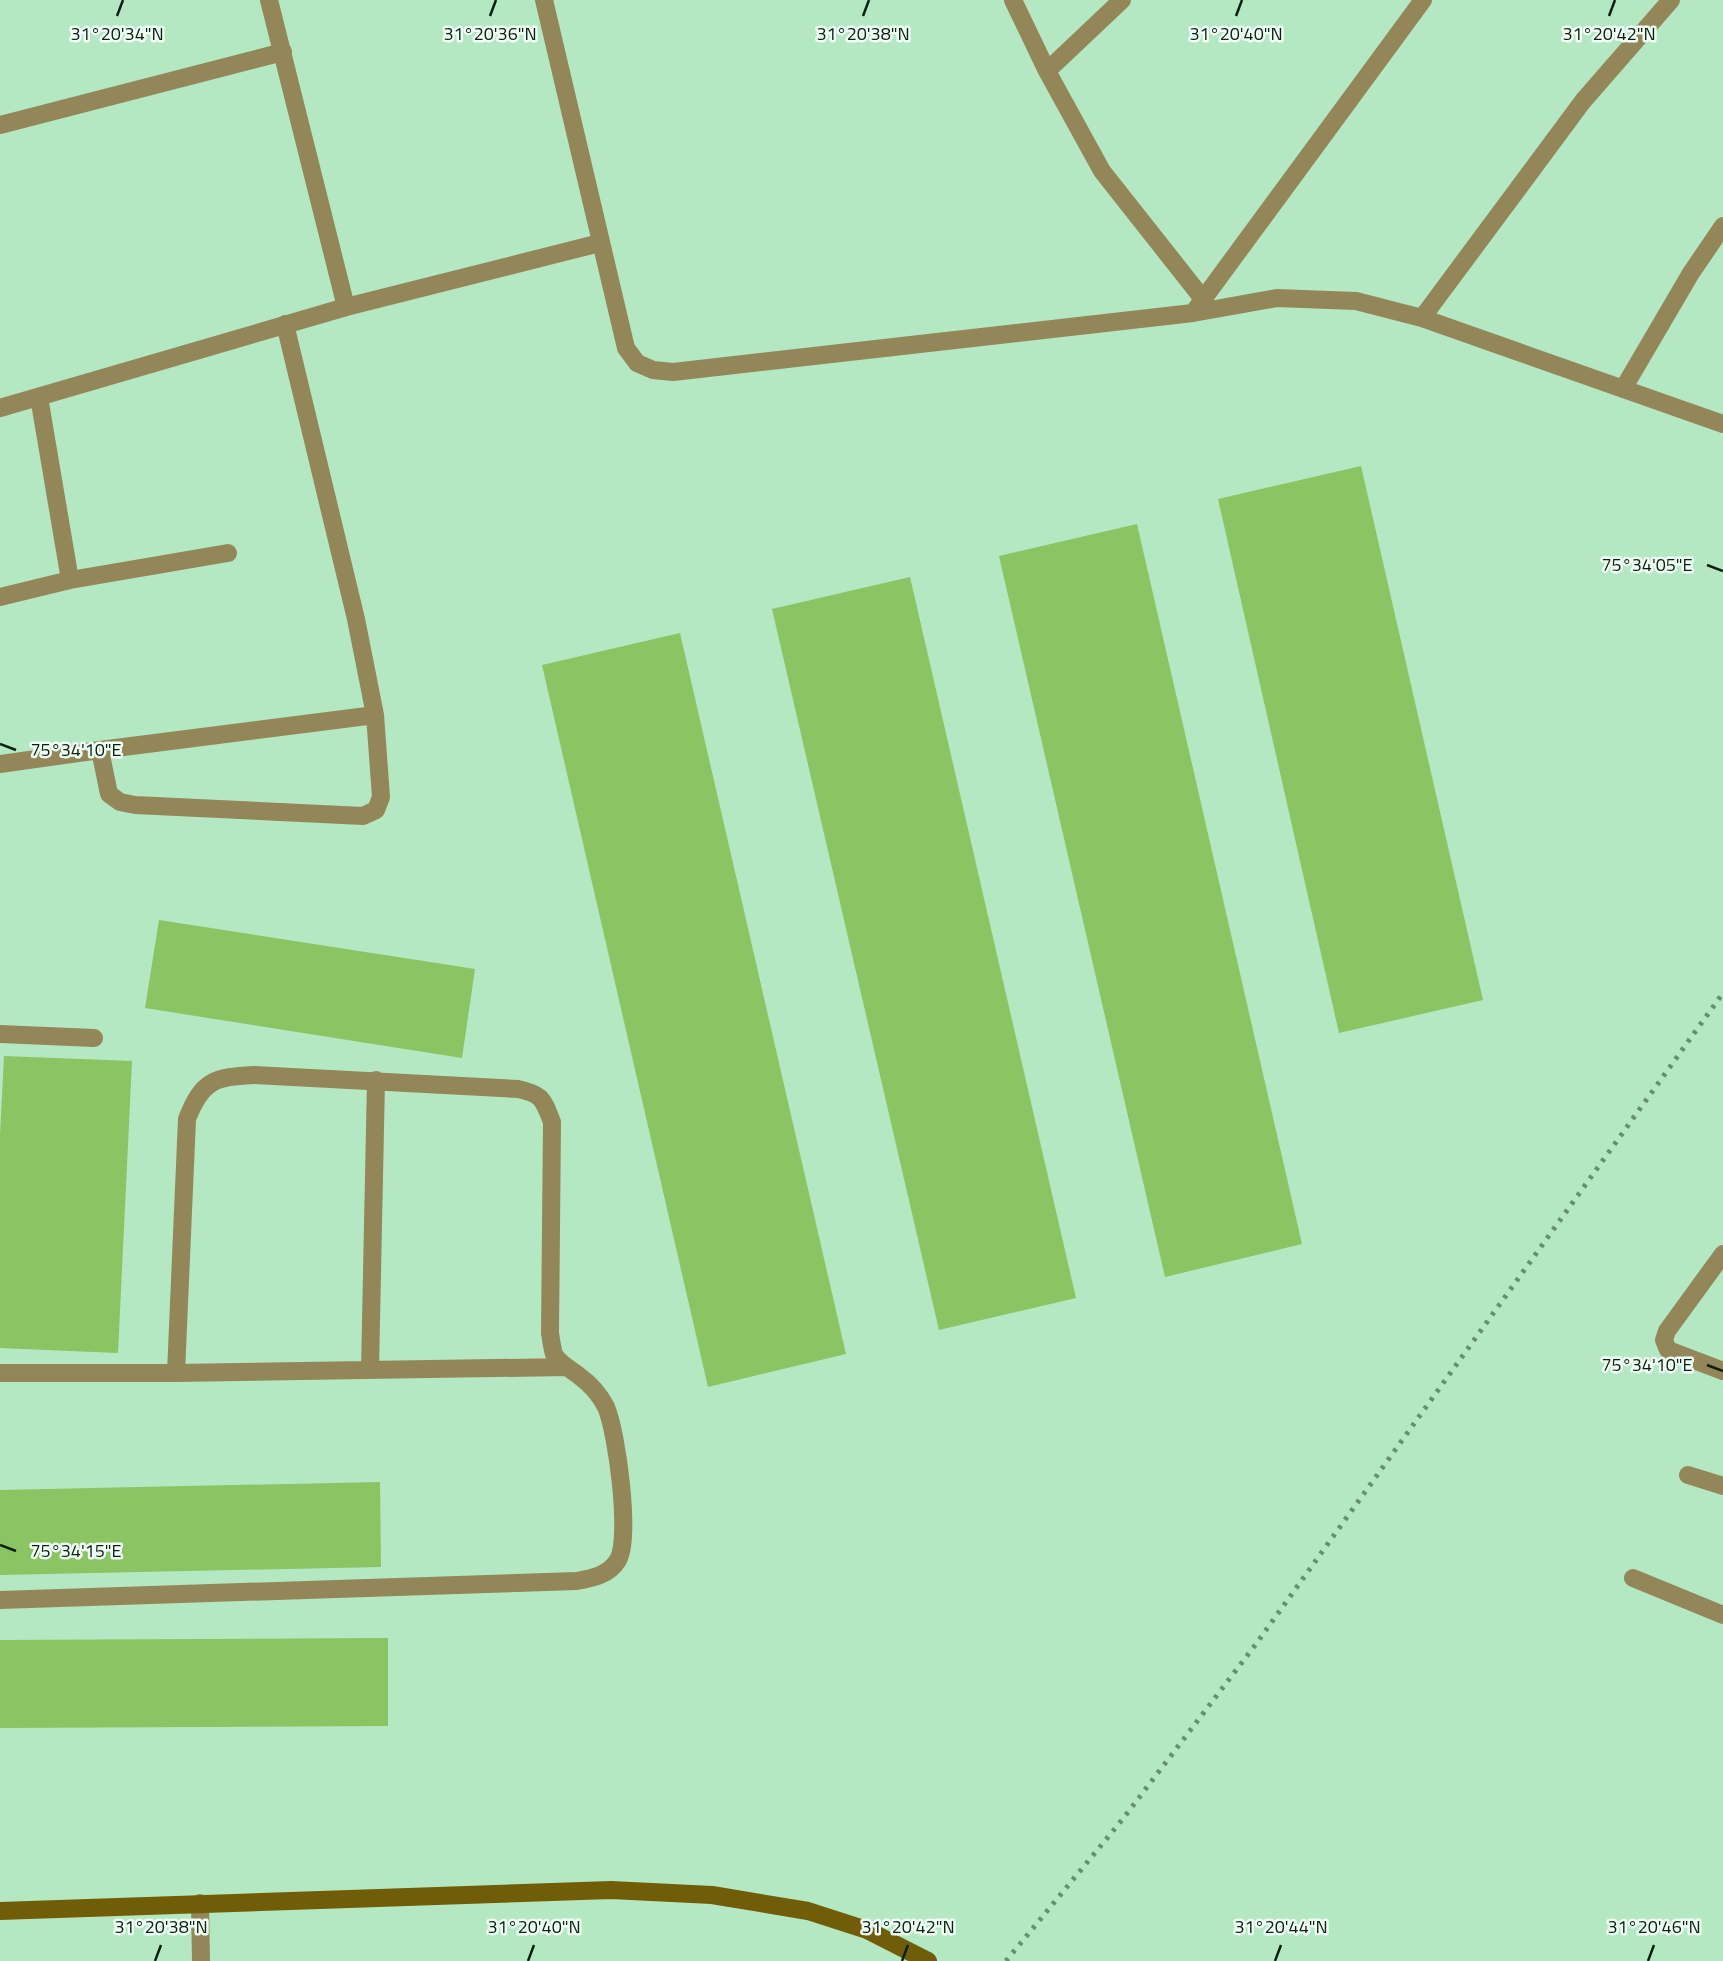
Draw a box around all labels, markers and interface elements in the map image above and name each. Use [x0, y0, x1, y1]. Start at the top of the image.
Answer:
text: 31°20'34"N [70, 20, 164, 47]
text: 31°20'36"N [443, 20, 537, 47]
text: 31°20'38"N [816, 20, 910, 47]
text: 31°20'40"N [1189, 20, 1283, 47]
text: 31°20'42"N [1562, 20, 1656, 47]
text: 75°34'05"E [1602, 551, 1693, 578]
text: 75°34'10"E [31, 736, 122, 763]
text: 75°34'10"E [1602, 1351, 1693, 1378]
text: 75°34'15"E [31, 1537, 122, 1564]
text: 31°20'38"N [114, 1913, 208, 1940]
text: 31°20'40"N [487, 1913, 581, 1940]
text: 31°20'42"N [861, 1913, 955, 1940]
text: 31°20'44"N [1234, 1913, 1328, 1940]
text: 31°20'46"N [1607, 1913, 1701, 1940]

